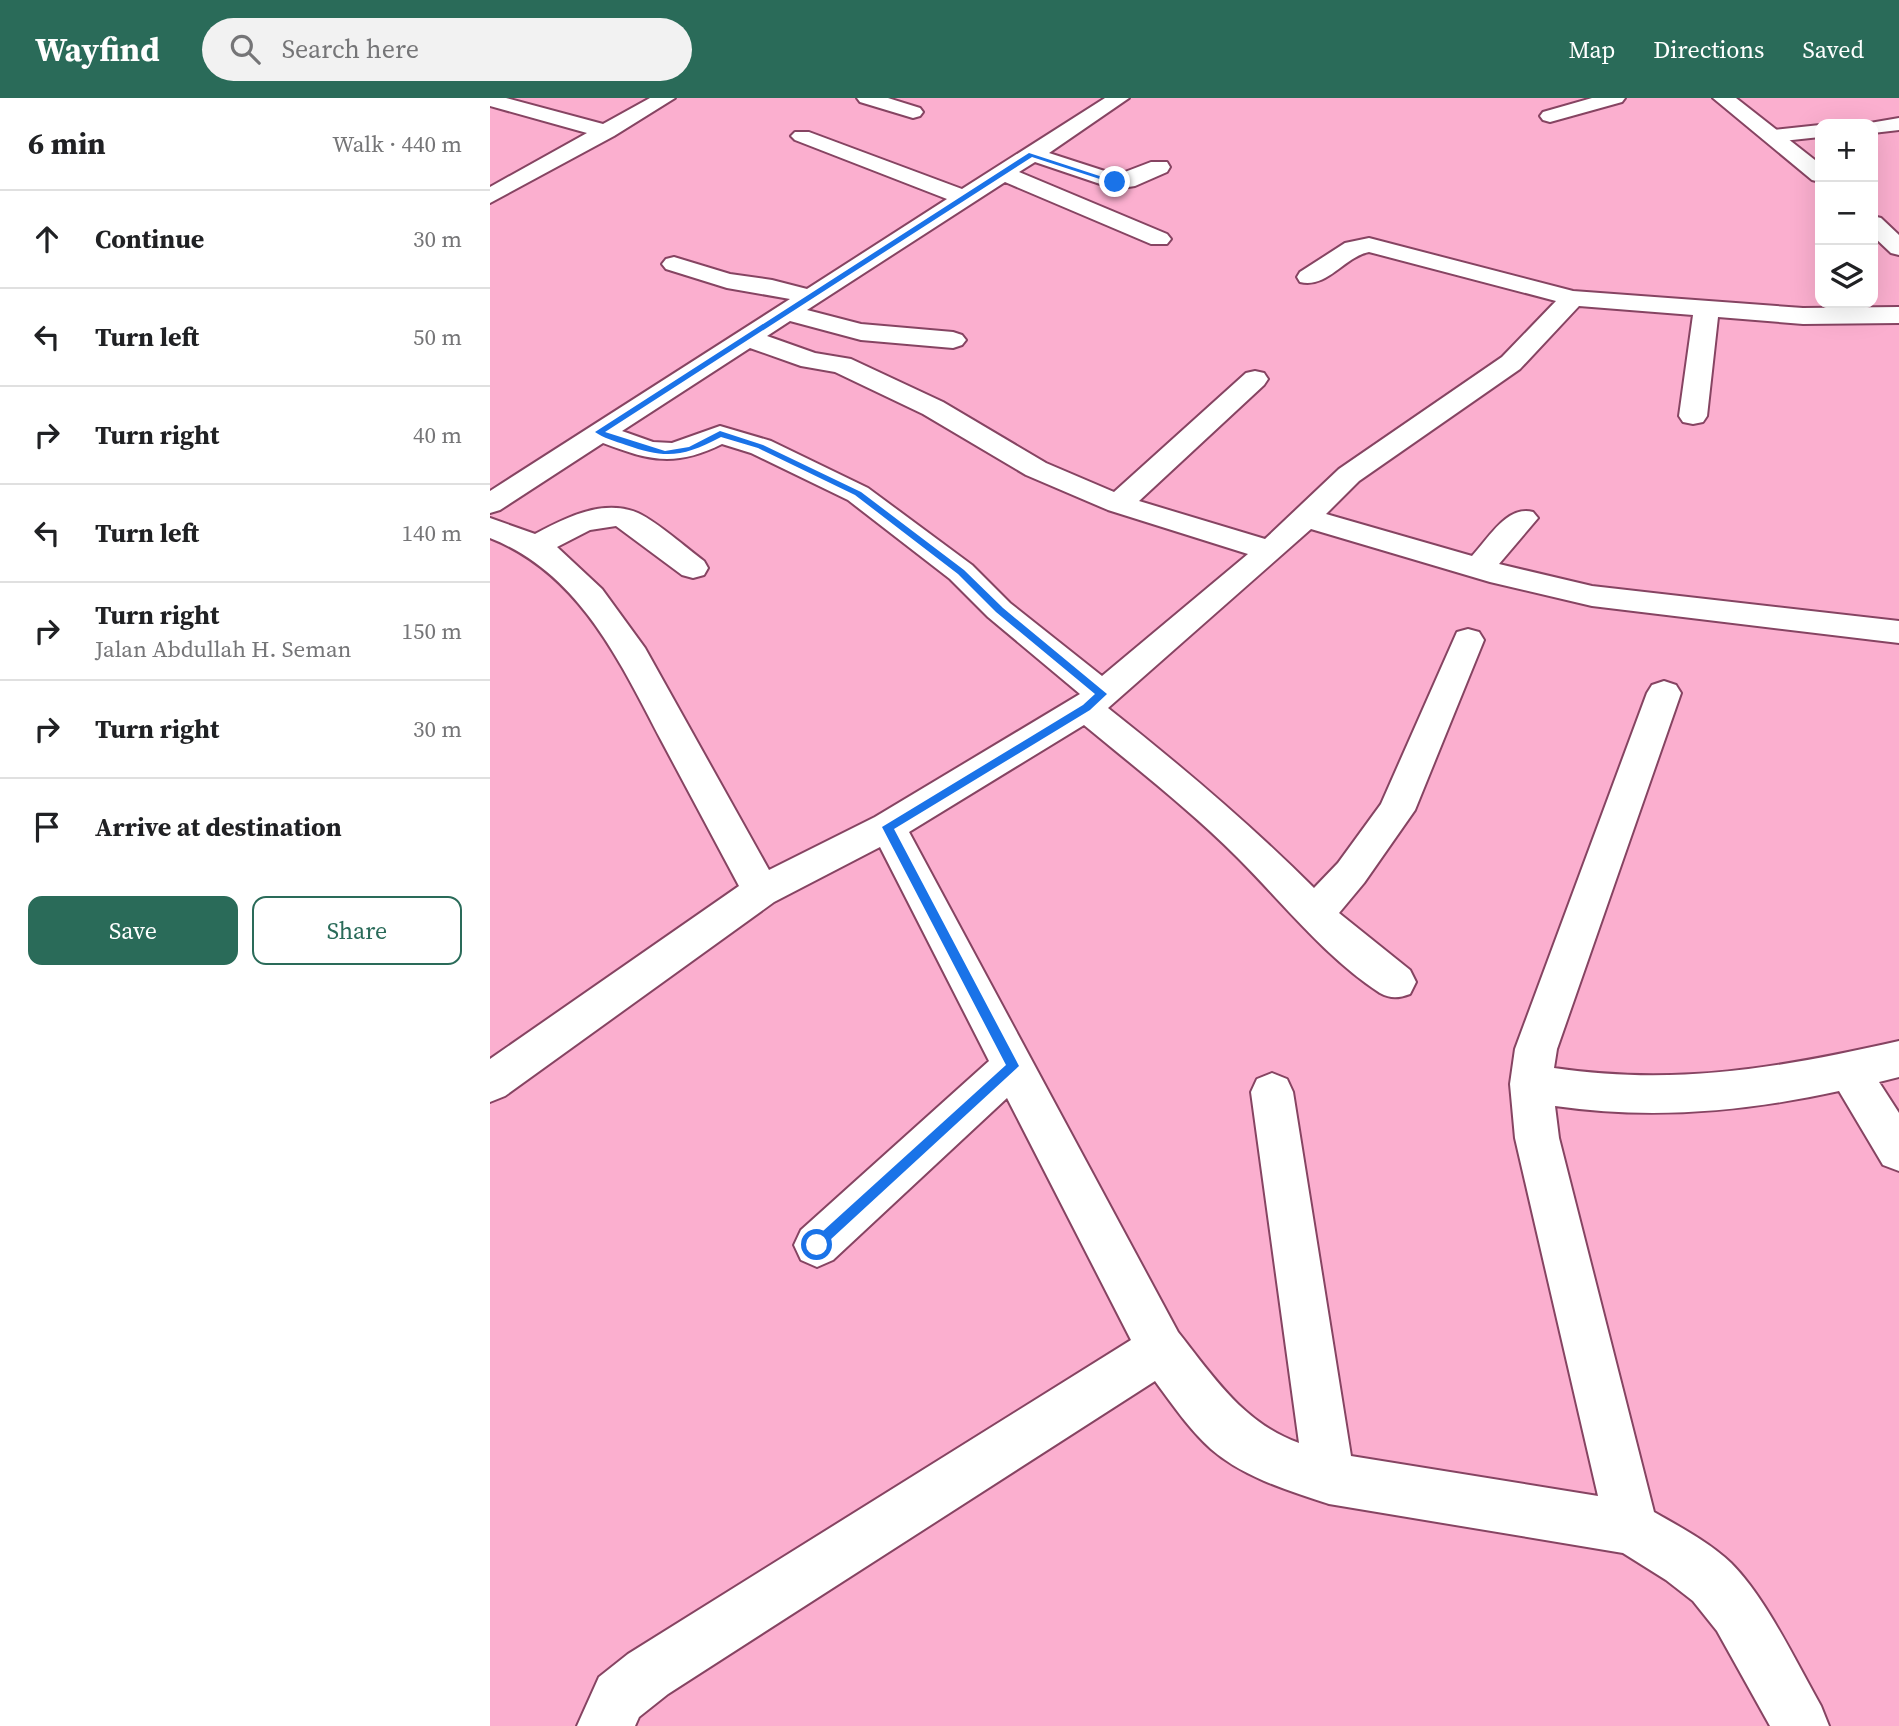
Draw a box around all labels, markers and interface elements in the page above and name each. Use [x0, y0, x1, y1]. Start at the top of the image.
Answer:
search box [202, 18, 692, 81]
text: Wayfind [35, 27, 160, 72]
icon: search [226, 30, 264, 68]
text: Search here [282, 31, 419, 67]
text: Map [1568, 33, 1615, 66]
text: Directions [1653, 33, 1764, 66]
text: Saved [1802, 33, 1864, 66]
map controls [1815, 119, 1878, 308]
button: + [1815, 119, 1878, 182]
text: 6 min [28, 123, 106, 164]
text: Walk · 440 m [332, 128, 462, 160]
route end [1099, 166, 1130, 197]
button: − [1815, 182, 1878, 245]
icon: ahead [28, 220, 66, 258]
text: Continue [95, 221, 204, 257]
text: 30 m [413, 223, 462, 255]
button: layers [1815, 245, 1878, 308]
icon: left [28, 318, 66, 356]
text: Turn left [95, 319, 199, 355]
text: 50 m [413, 321, 462, 353]
icon: right [28, 416, 66, 454]
text: Turn right [95, 417, 219, 453]
text: 40 m [413, 419, 462, 451]
icon: left [28, 514, 66, 552]
text: Turn left [95, 515, 199, 551]
text: 140 m [401, 517, 462, 549]
text: Turn right [95, 597, 219, 633]
icon: right [28, 612, 66, 650]
text: 150 m [401, 615, 462, 647]
text: Jalan Abdullah H. Seman [95, 633, 352, 665]
icon: right [28, 710, 66, 748]
text: Turn right [95, 711, 219, 747]
text: 30 m [413, 713, 462, 745]
icon: arrive [28, 808, 66, 846]
text: Arrive at destination [95, 809, 342, 845]
button: Save [28, 896, 238, 965]
button: Share [252, 896, 462, 965]
route start [801, 1229, 832, 1260]

